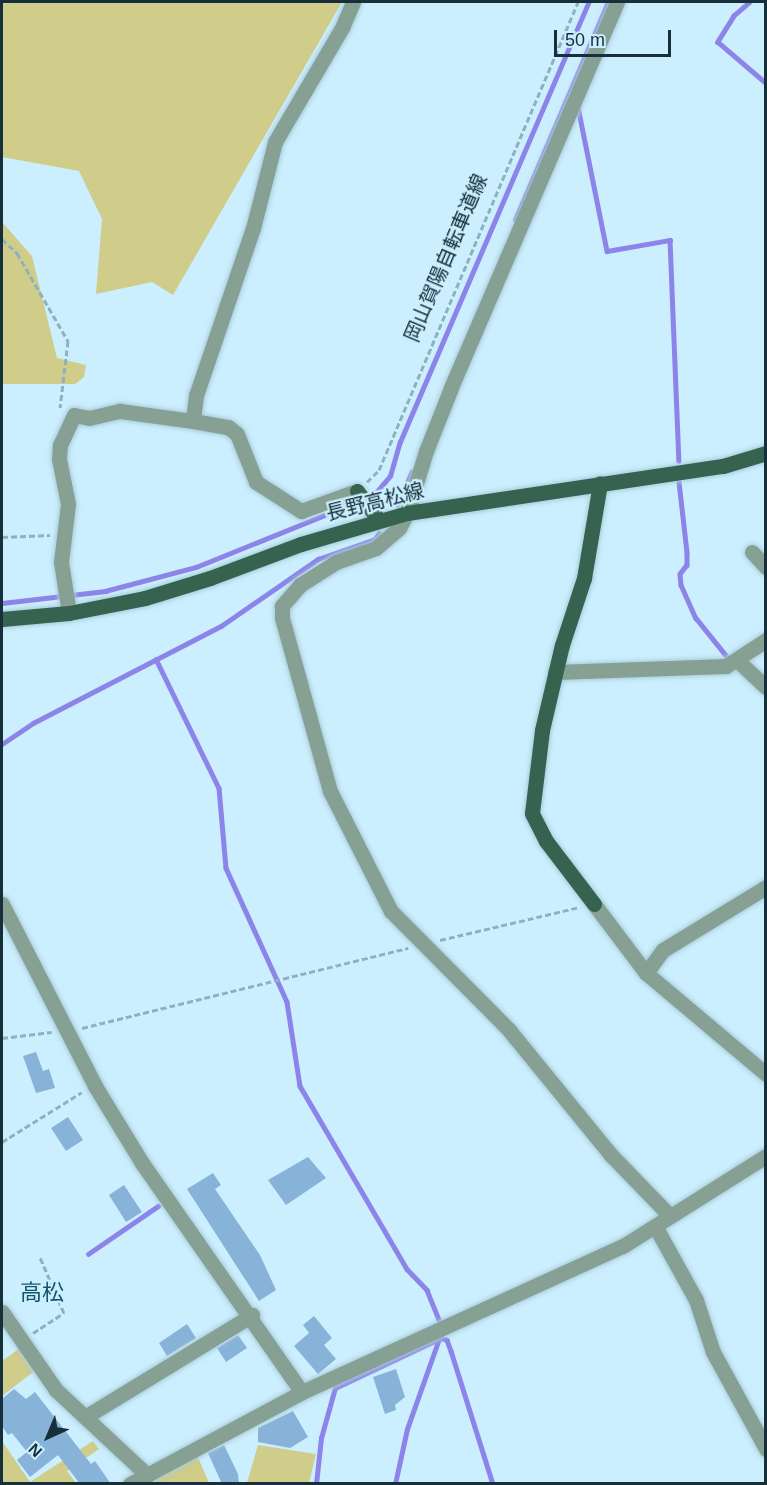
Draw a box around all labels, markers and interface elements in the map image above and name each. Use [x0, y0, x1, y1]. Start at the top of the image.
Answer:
scale bar [557, 18, 674, 56]
text: 50 m [565, 30, 605, 50]
street label: 岡山賀陽自転車道線 [400, 170, 492, 346]
street label: 長野高松線 [324, 478, 426, 526]
district label: 高松 [20, 1280, 64, 1306]
north arrow [18, 1407, 78, 1467]
text: N [25, 1440, 45, 1460]

